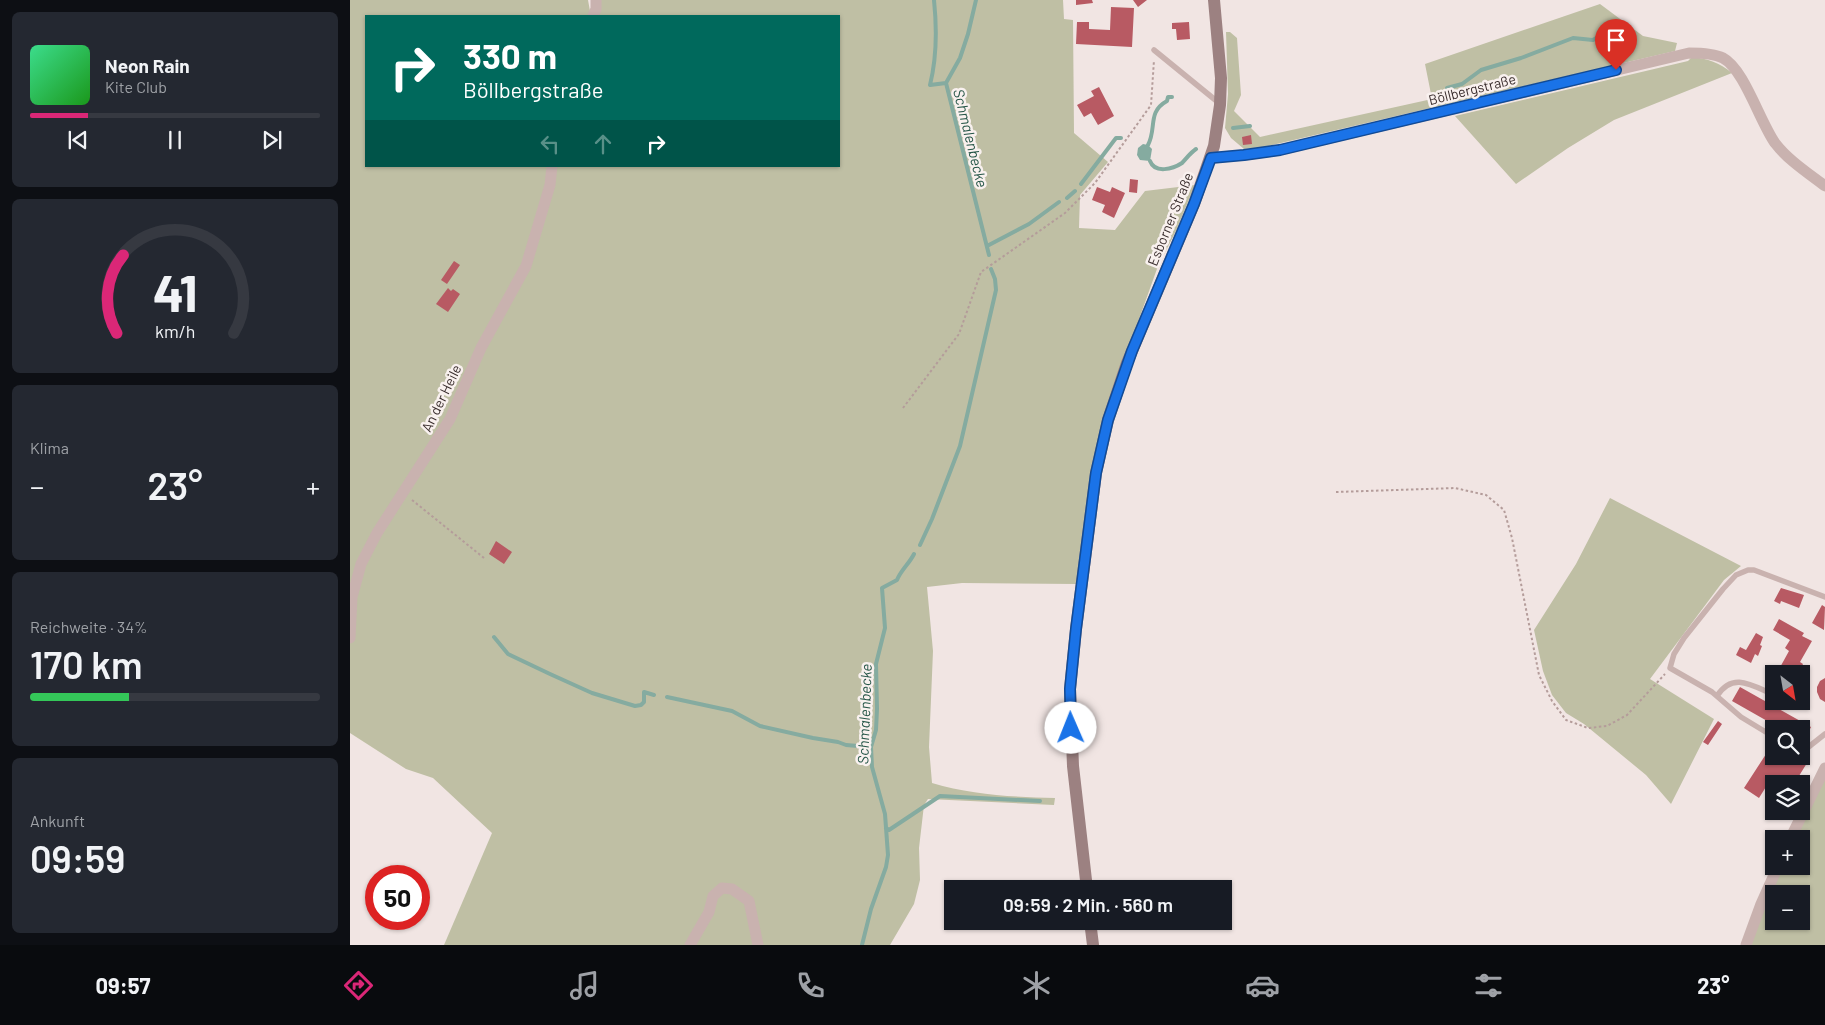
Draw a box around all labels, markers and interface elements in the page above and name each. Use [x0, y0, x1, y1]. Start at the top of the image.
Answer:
pin [1595, 19, 1637, 70]
icon: arrive [1602, 26, 1630, 54]
text: 330 m [463, 34, 557, 76]
icon: right [380, 35, 445, 100]
text: Neon Rain [105, 54, 190, 77]
street label: Böllbergstraße [1427, 70, 1517, 108]
text: Böllbergstraße [463, 76, 603, 102]
text: Kite Club [105, 77, 167, 96]
water label: Schmalenbecke [950, 87, 992, 189]
icon: previous [64, 126, 92, 154]
icon: pause [161, 126, 189, 154]
icon: next [258, 126, 286, 154]
icon: left [536, 130, 564, 158]
icon: ahead [589, 130, 617, 158]
icon: right [642, 130, 670, 158]
street label: Esborner Straße [1144, 170, 1196, 268]
text: 41 [153, 260, 197, 322]
text: km/h [155, 320, 195, 342]
street label: An der Heile [417, 362, 465, 434]
text: Klima [30, 438, 69, 457]
text: 23° [147, 462, 203, 508]
text: − [30, 469, 44, 503]
text: + [306, 469, 320, 503]
text: Reichweite · 34% [30, 617, 148, 636]
text: 170 km [30, 641, 142, 687]
water label: Schmalenbecke [853, 663, 875, 765]
north arrow [1765, 665, 1810, 710]
map controls [1765, 665, 1810, 930]
position arrow [1044, 701, 1096, 753]
button: search [1765, 720, 1810, 765]
button: layers [1765, 775, 1810, 820]
text: Ankunft [30, 811, 85, 830]
button: + [1765, 830, 1810, 875]
text: 09:59 [30, 835, 125, 881]
speed limit sign: 50 [365, 865, 430, 930]
button: − [1765, 885, 1810, 930]
text: 09:59 · 2 Min. · 560 m [1003, 893, 1173, 916]
icon: directions [341, 968, 376, 1003]
icon: music [567, 968, 602, 1003]
icon: phone [793, 968, 828, 1003]
icon: climate [1019, 968, 1054, 1003]
icon: car [1245, 968, 1280, 1003]
icon: filters [1471, 968, 1506, 1003]
text: 09:57 [95, 972, 151, 998]
text: 23° [1697, 972, 1729, 998]

